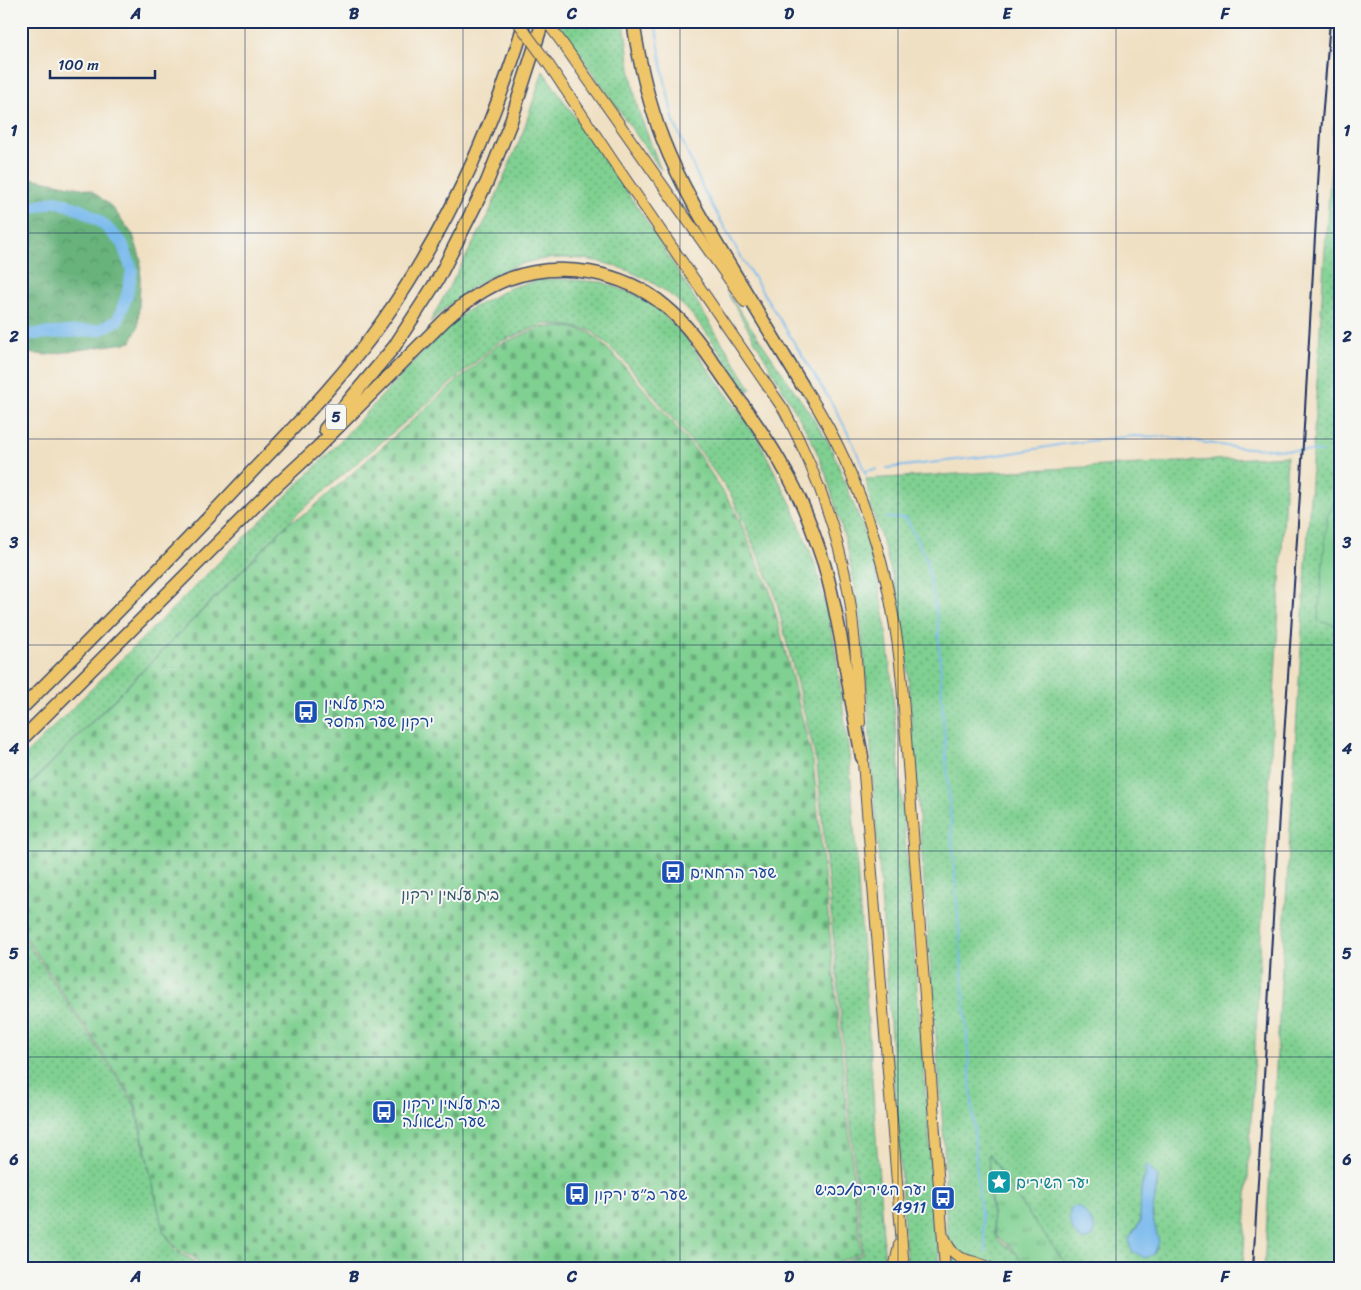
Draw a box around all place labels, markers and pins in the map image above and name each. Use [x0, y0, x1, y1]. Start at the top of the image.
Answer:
place label: בית עלמין ירקון שער החסד [324, 689, 434, 736]
bus stop icon: בית עלמין ירקון שער החסד [293, 699, 319, 725]
place label: שער הרחמים [690, 858, 777, 887]
bus stop icon: שער הרחמים [660, 859, 686, 885]
place label: בית עלמין ירקון שער הגאולה [402, 1089, 500, 1136]
bus stop icon: בית עלמין ירקון שער הגאולה [371, 1099, 397, 1125]
place label: יער השירים [1016, 1168, 1089, 1197]
place icon: יער השירים [986, 1169, 1012, 1195]
place label: יער השירים/כביש 4911 [815, 1175, 926, 1222]
place label: שער ב״ע ירקון [594, 1180, 687, 1209]
bus stop icon: שער ב״ע ירקון [564, 1181, 590, 1207]
bus stop icon: יער השירים/כביש 4911 [930, 1185, 956, 1211]

